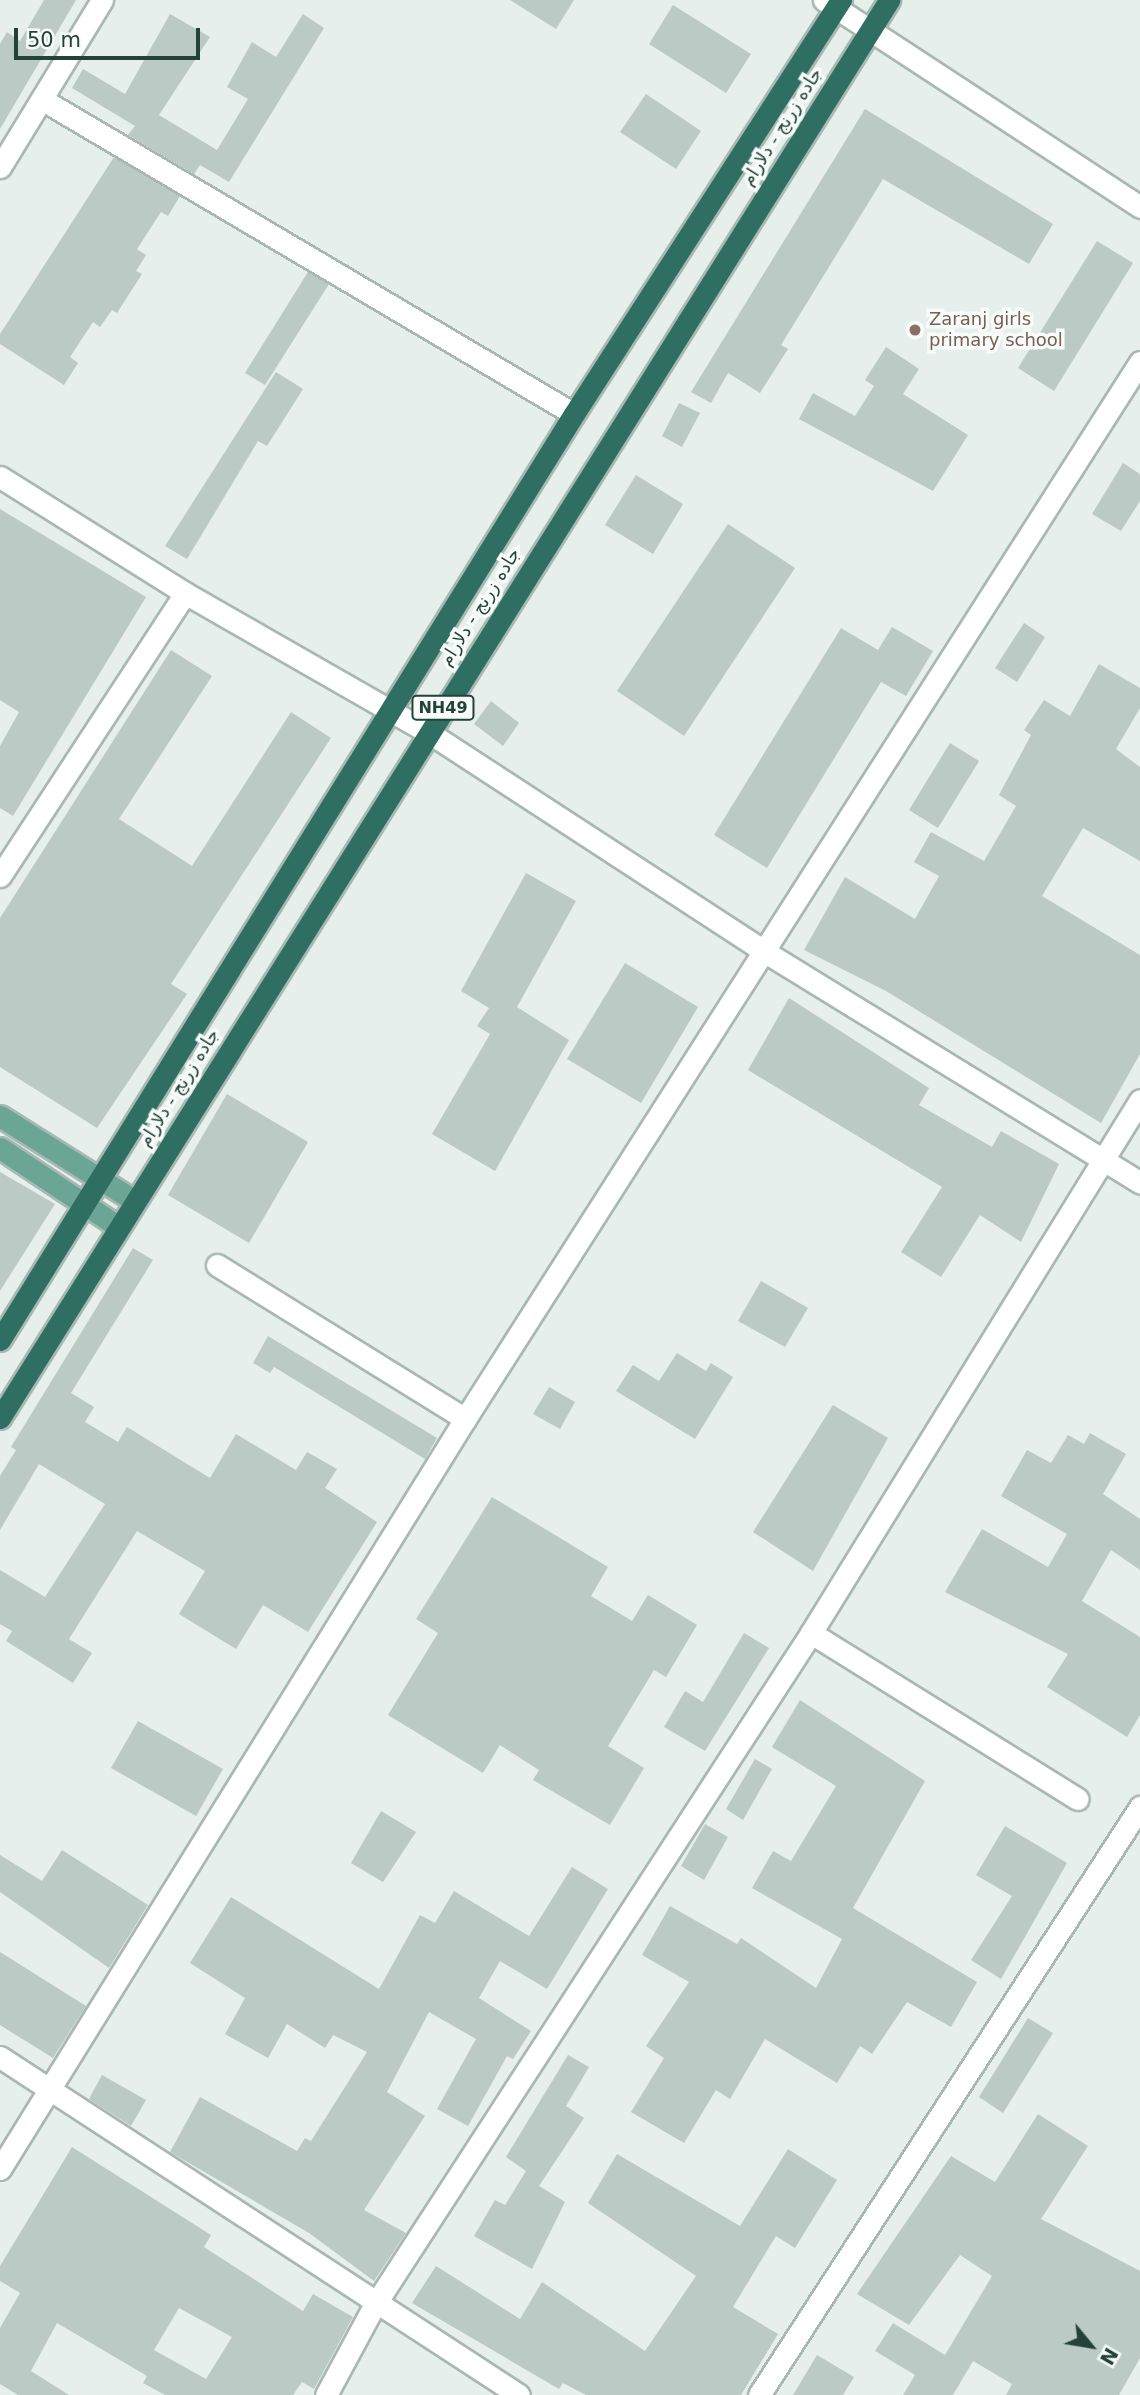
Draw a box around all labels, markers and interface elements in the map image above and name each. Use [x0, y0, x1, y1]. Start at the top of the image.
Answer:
scale bar [18, 14, 203, 58]
text: 50 m [27, 28, 81, 52]
street label: جاده زرنج - دلارام [737, 64, 827, 190]
place label: Zaranj girls primary school [929, 309, 1063, 352]
marker: Zaranj girls primary school [907, 322, 923, 338]
street label: جاده زرنج - دلارام [435, 544, 525, 670]
road number: NH49 [410, 695, 476, 720]
street label: جاده زرنج - دلارام [134, 1025, 224, 1151]
north arrow [1056, 2311, 1126, 2381]
text: N [1096, 2344, 1123, 2369]

